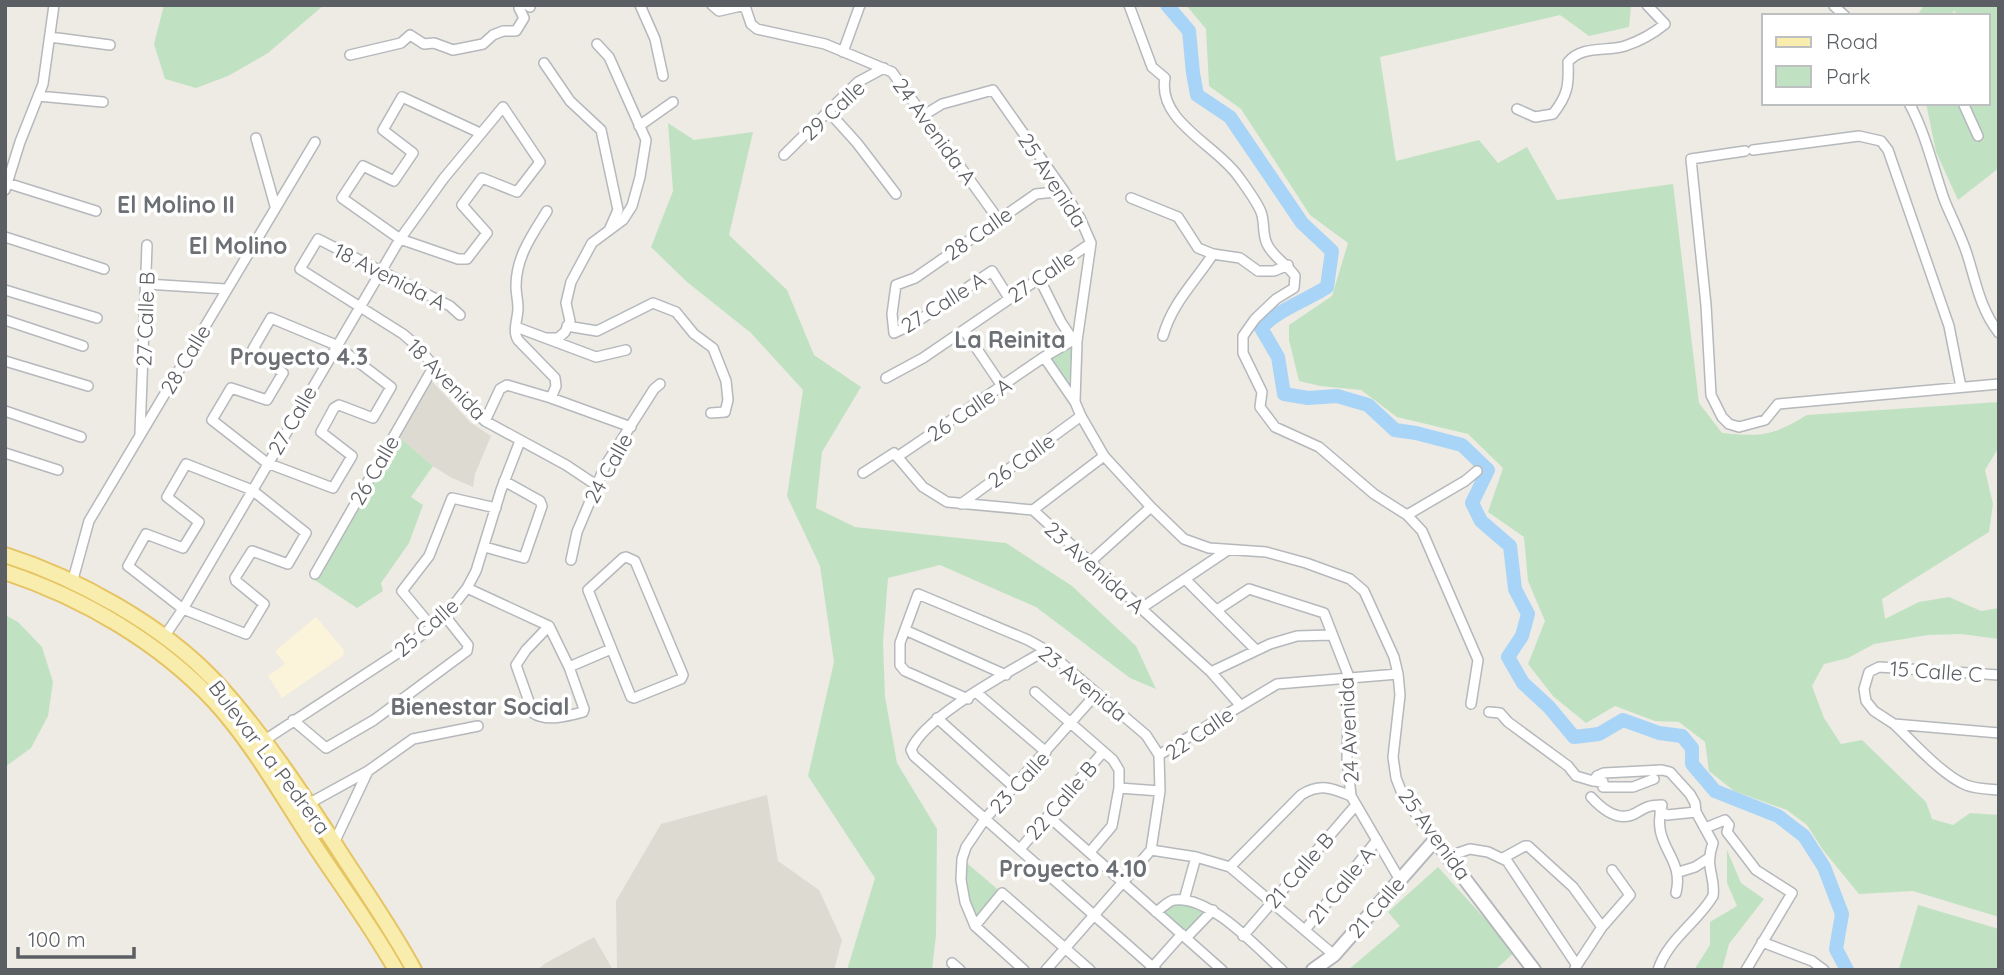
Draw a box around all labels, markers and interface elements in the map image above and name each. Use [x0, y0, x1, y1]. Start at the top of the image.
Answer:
legend [1762, 14, 1990, 105]
text: Road [1826, 28, 1878, 54]
text: Park [1826, 63, 1870, 89]
street label: 24 Avenida A [888, 73, 982, 189]
street label: 29 Calle [796, 74, 870, 146]
street label: 25 Avenida [1013, 128, 1093, 232]
district label: El Molino II [117, 190, 235, 219]
street label: 28 Calle [939, 200, 1017, 266]
district label: El Molino [189, 231, 287, 260]
street label: 18 Avenida A [330, 237, 450, 315]
street label: 27 Calle [1002, 244, 1080, 308]
street label: 27 Calle A [896, 266, 990, 338]
street label: 27 Calle B [130, 271, 160, 367]
street label: 28 Calle [154, 320, 216, 398]
district label: La Reinita [954, 325, 1066, 354]
street label: 18 Avenida [402, 333, 492, 425]
district label: Proyecto 4.3 [230, 342, 368, 371]
street label: 26 Calle A [922, 371, 1016, 447]
street label: 27 Calle [262, 381, 322, 459]
street label: 26 Calle [982, 427, 1060, 493]
street label: 24 Calle [578, 429, 638, 507]
street label: 26 Calle [344, 430, 404, 510]
street label: 23 Avenida A [1040, 515, 1150, 619]
street label: 25 Calle [389, 592, 463, 662]
street label: 23 Avenida [1034, 639, 1132, 727]
street label: 15 Calle C [1889, 655, 1983, 687]
street label: Bulevar La Pedrera [204, 675, 336, 839]
street label: 24 Avenida [1332, 676, 1364, 784]
district label: Bienestar Social [391, 692, 569, 721]
street label: 22 Calle [1160, 701, 1238, 765]
street label: 23 Calle [984, 745, 1054, 819]
street label: 22 Calle B [1020, 755, 1102, 845]
street label: 25 Avenida [1393, 783, 1477, 885]
street label: 21 Calle B [1259, 827, 1339, 913]
street label: 21 Calle A [1302, 841, 1380, 929]
district label: Proyecto 4.10 [999, 854, 1147, 883]
street label: 21 Calle [1343, 871, 1409, 943]
scale bar [18, 916, 133, 960]
text: 100 m [28, 926, 86, 952]

